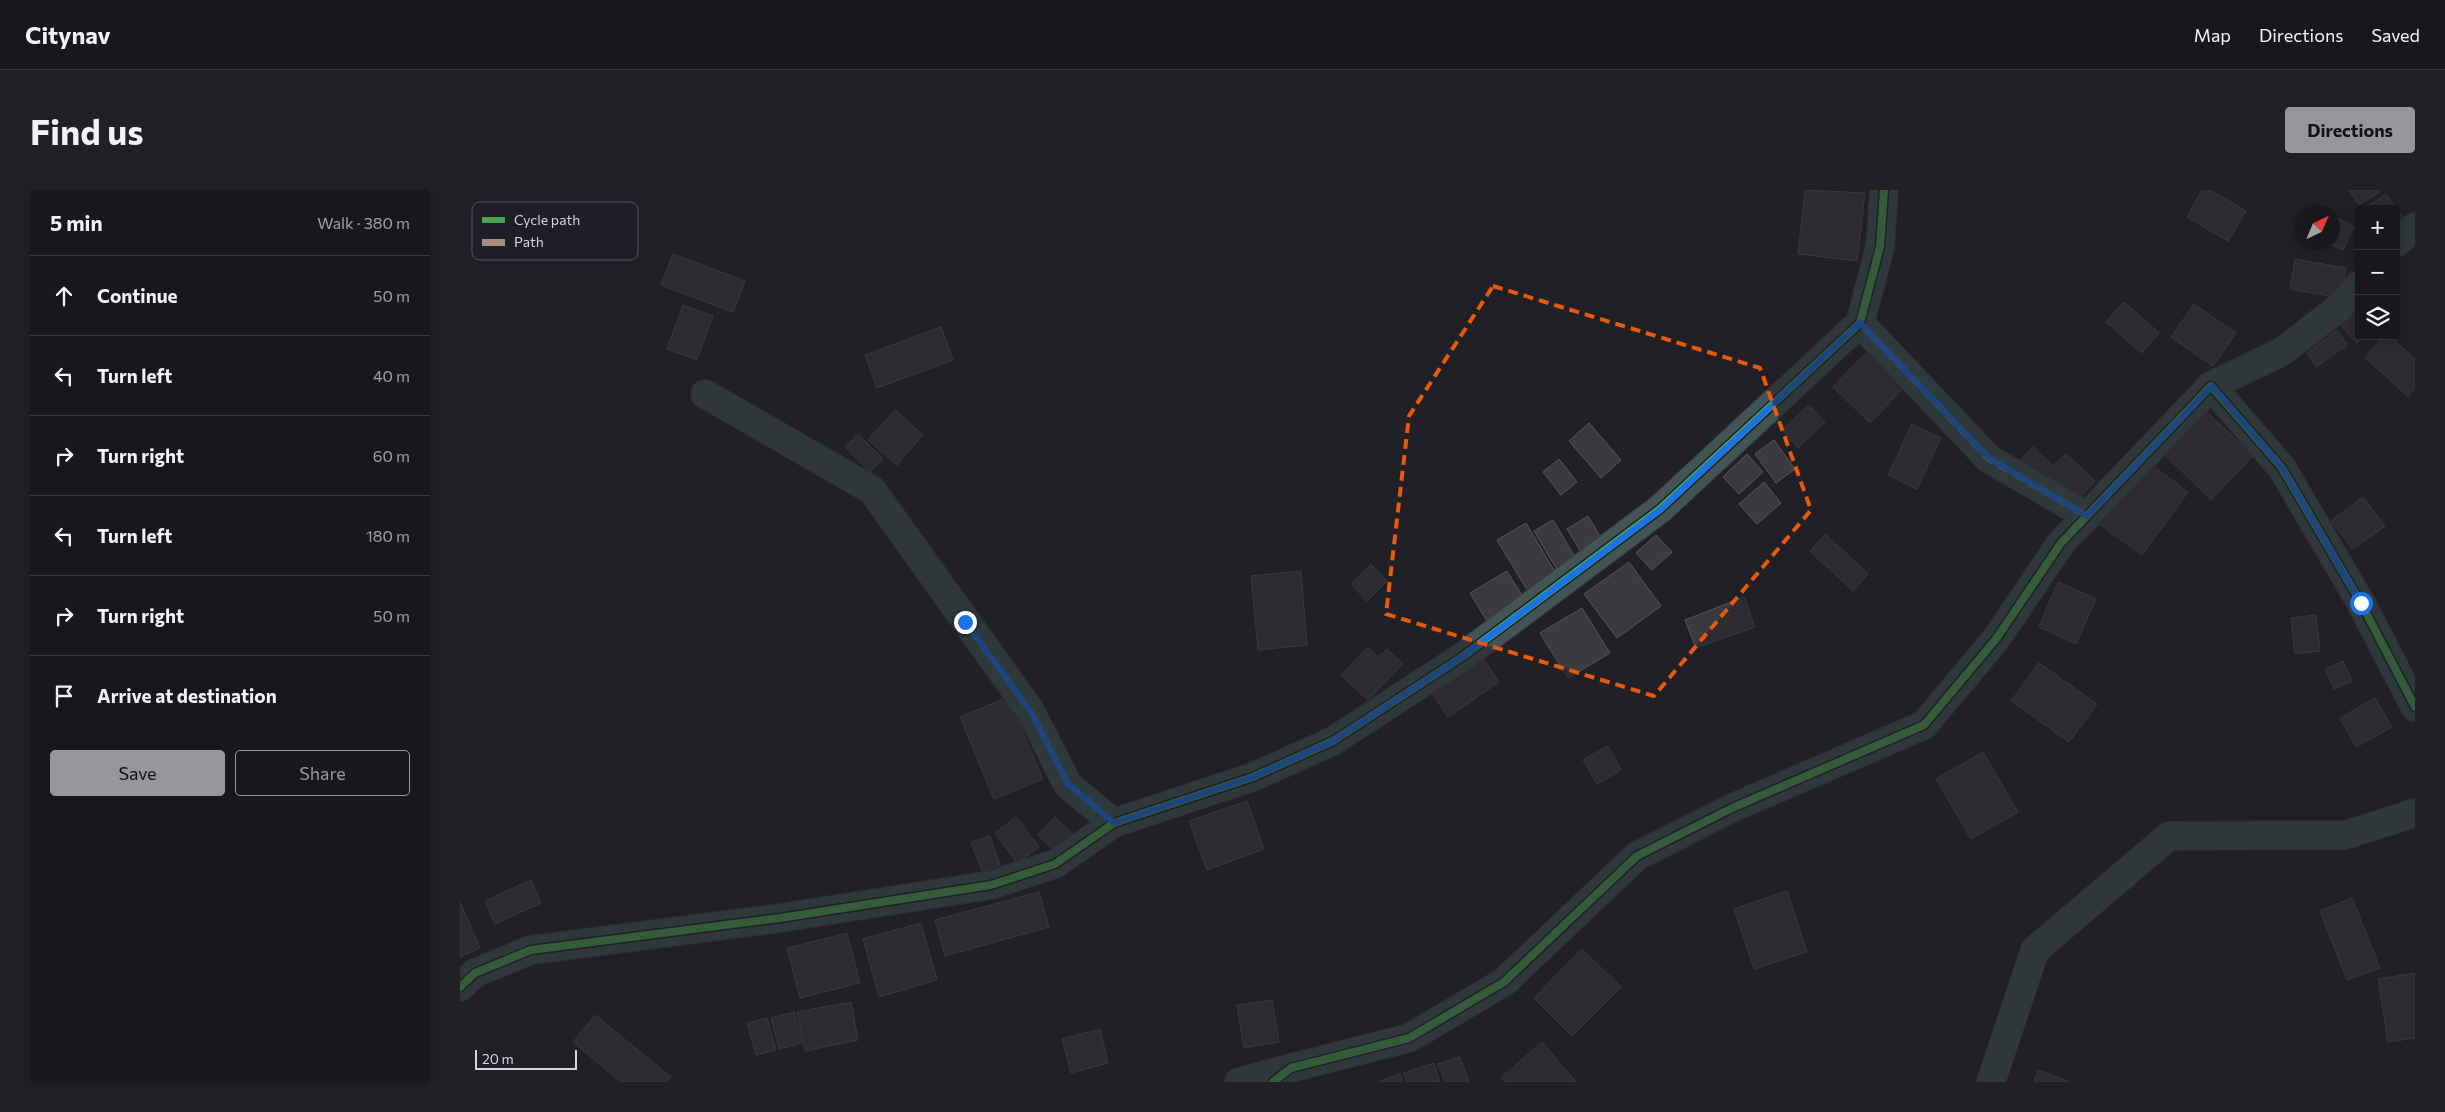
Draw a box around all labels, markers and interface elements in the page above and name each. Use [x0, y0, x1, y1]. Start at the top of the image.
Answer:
text: Citynav [25, 20, 111, 49]
text: Map [2194, 24, 2231, 46]
text: Directions [2259, 24, 2343, 46]
text: Saved [2371, 24, 2420, 46]
button: Directions [2285, 107, 2415, 153]
text: Find us [30, 109, 144, 152]
legend [472, 202, 638, 260]
north arrow [2295, 205, 2340, 250]
map controls [2355, 205, 2400, 340]
button: + [2355, 205, 2400, 250]
text: 5 min [50, 210, 103, 235]
text: Cycle path [514, 211, 580, 228]
text: Walk · 380 m [317, 213, 410, 232]
text: Path [514, 233, 544, 250]
button: − [2355, 250, 2400, 295]
icon: ahead [50, 282, 78, 310]
text: Continue [97, 284, 177, 307]
text: 50 m [373, 286, 410, 305]
button: layers [2355, 295, 2400, 340]
icon: left [50, 362, 78, 390]
text: Turn left [97, 364, 172, 387]
text: 40 m [373, 366, 410, 385]
icon: right [50, 442, 78, 470]
text: Turn right [97, 444, 184, 467]
text: 60 m [373, 446, 410, 465]
icon: left [50, 522, 78, 550]
text: Turn left [97, 524, 172, 547]
text: 180 m [366, 526, 410, 545]
route start [2350, 592, 2373, 615]
icon: right [50, 602, 78, 630]
text: Turn right [97, 604, 184, 627]
text: 50 m [373, 606, 410, 625]
route end [954, 611, 977, 634]
icon: arrive [50, 682, 78, 710]
text: Arrive at destination [97, 684, 277, 707]
button: Save [50, 750, 225, 796]
button: Share [235, 750, 410, 796]
scale bar [475, 1047, 578, 1070]
text: 20 m [482, 1050, 514, 1067]

